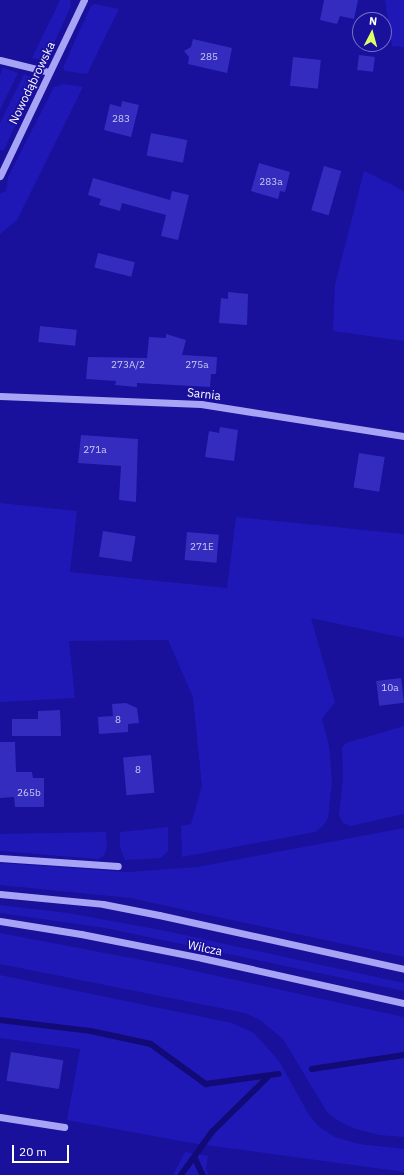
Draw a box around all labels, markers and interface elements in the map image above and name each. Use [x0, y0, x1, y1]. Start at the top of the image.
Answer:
north arrow [352, 12, 392, 52]
text: N [368, 14, 378, 28]
street label: Nowodąbrowska [6, 39, 58, 127]
house number: 285 [200, 51, 218, 63]
house number: 283 [112, 113, 130, 125]
house number: 283a [259, 176, 283, 188]
house number: 273A/2 [111, 359, 145, 371]
house number: 275a [185, 359, 209, 371]
street label: Sarnia [186, 385, 222, 403]
house number: 271a [83, 444, 107, 456]
house number: 271E [190, 541, 214, 553]
house number: 10a [381, 682, 399, 694]
house number: 8 [115, 714, 121, 726]
house number: 8 [135, 764, 141, 776]
house number: 265b [17, 787, 41, 799]
street label: Wilcza [186, 937, 224, 959]
scale bar [14, 1137, 71, 1163]
text: 20 m [19, 1144, 47, 1159]

